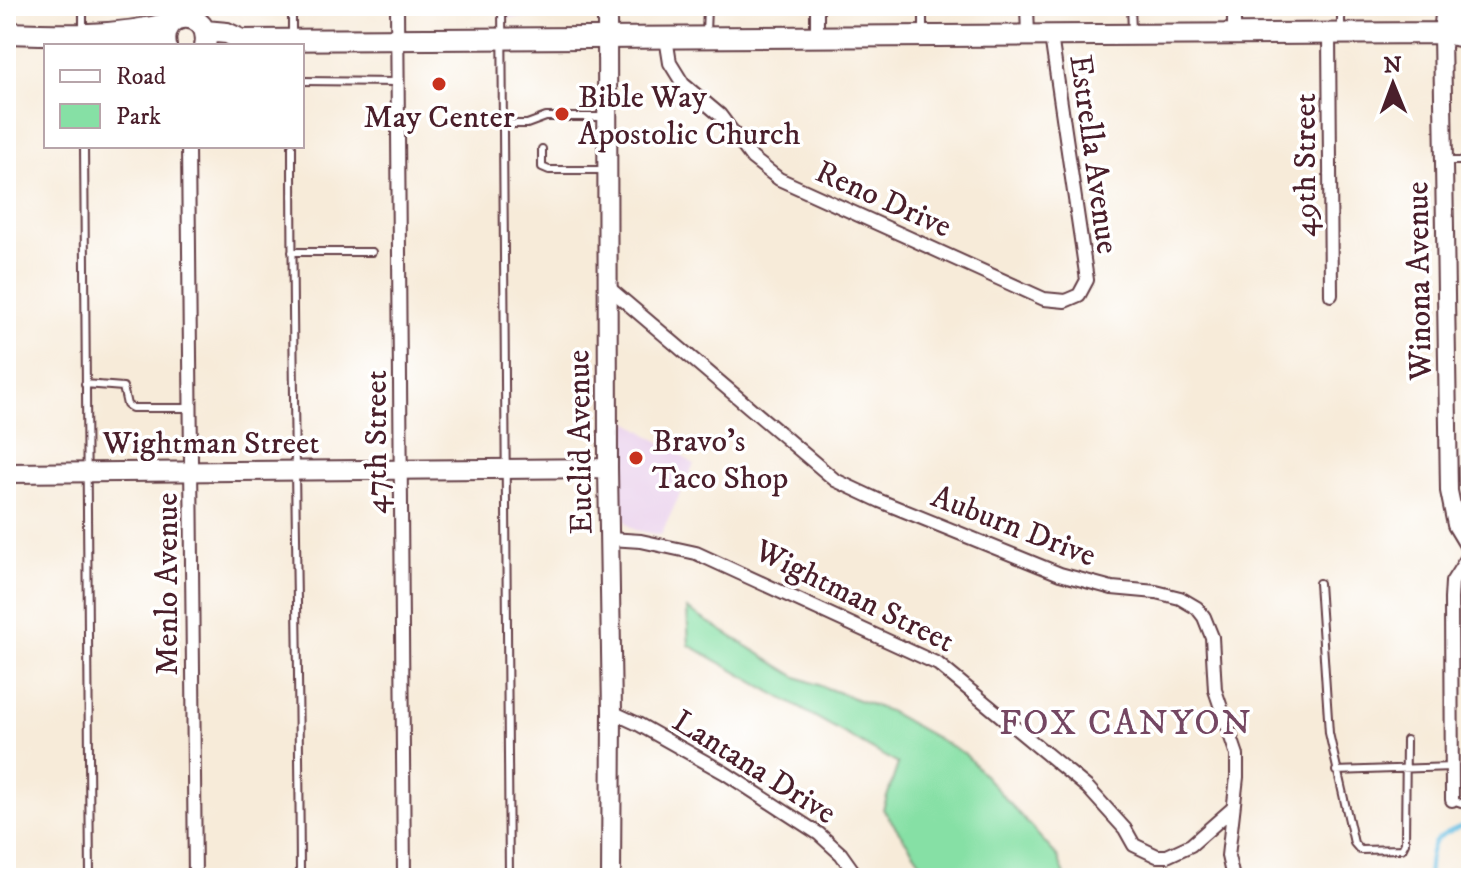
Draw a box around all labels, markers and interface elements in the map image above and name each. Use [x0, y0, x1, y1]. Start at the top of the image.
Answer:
legend [44, 44, 304, 148]
north arrow [1353, 44, 1433, 124]
street label: Estrella Avenue [1059, 52, 1127, 256]
text: N [1383, 52, 1402, 79]
text: Road [116, 62, 166, 92]
marker: May Center [430, 75, 448, 93]
place label: Bible Way Apostolic Church [578, 78, 801, 155]
street label: 49th Street [1286, 93, 1326, 237]
place label: May Center [363, 98, 515, 138]
text: Park [116, 102, 161, 132]
marker: Bible Way Apostolic Church [553, 105, 571, 123]
street label: Reno Drive [809, 152, 957, 248]
street label: Winona Avenue [1398, 181, 1442, 382]
street label: Euclid Avenue [559, 349, 603, 535]
street label: 47th Street [357, 370, 397, 514]
place label: Bravo's Taco Shop [652, 422, 788, 499]
street label: Wightman Street [102, 424, 319, 464]
marker: Bravo's Taco Shop [627, 449, 645, 467]
street label: Auburn Drive [925, 477, 1101, 577]
street label: Menlo Avenue [148, 493, 188, 675]
street label: Wightman Street [747, 531, 960, 662]
district label: FOX CANYON [999, 701, 1253, 746]
street label: Lantana Drive [665, 702, 843, 834]

